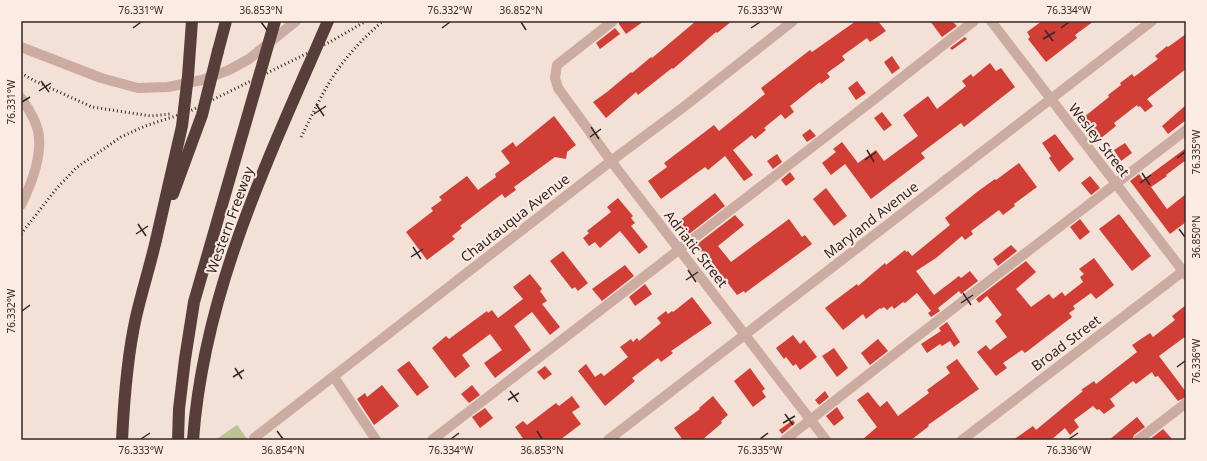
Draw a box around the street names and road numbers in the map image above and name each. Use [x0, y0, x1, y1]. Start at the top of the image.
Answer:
street label: Wesley Street [1065, 99, 1134, 180]
street label: Western Freeway [201, 163, 258, 276]
street label: Chautauqua Avenue [456, 169, 573, 266]
street label: Maryland Avenue [820, 177, 922, 262]
street label: Adriatic Street [660, 206, 732, 291]
street label: Broad Street [1027, 310, 1104, 375]

